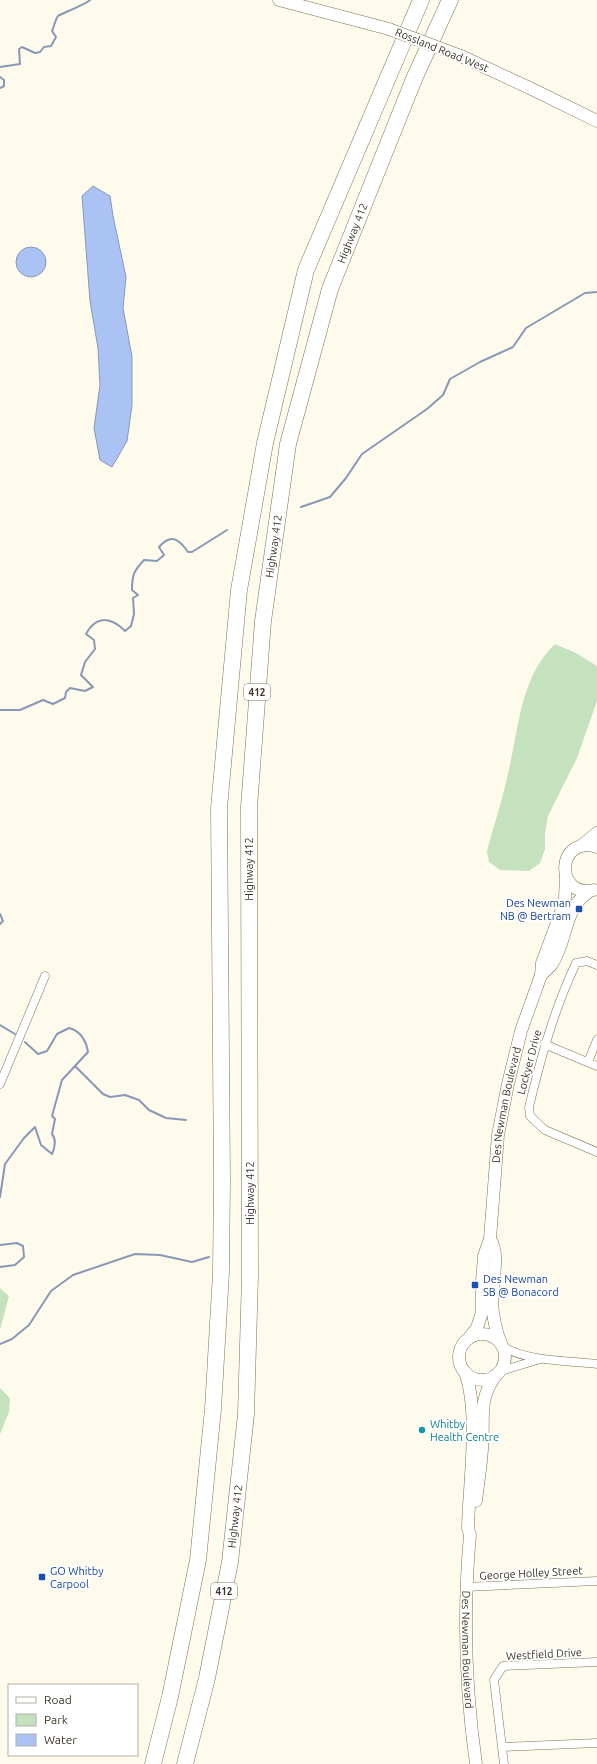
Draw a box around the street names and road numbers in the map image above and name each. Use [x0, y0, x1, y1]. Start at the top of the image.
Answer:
street label: Rossland Road West [394, 26, 491, 74]
street label: Highway 412 [335, 201, 370, 265]
street label: Highway 412 [263, 514, 284, 579]
road number: 412 [244, 684, 270, 700]
street label: Highway 412 [243, 837, 255, 901]
street label: Lockyer Drive [515, 1028, 543, 1096]
street label: Des Newman Boulevard [490, 1046, 523, 1163]
street label: Highway 412 [244, 1161, 256, 1225]
street label: Highway 412 [226, 1484, 244, 1549]
street label: George Holley Street [479, 1564, 584, 1582]
road number: 412 [211, 1583, 237, 1599]
street label: Des Newman Boulevard [460, 1591, 476, 1709]
street label: Westfield Drive [506, 1646, 582, 1662]

